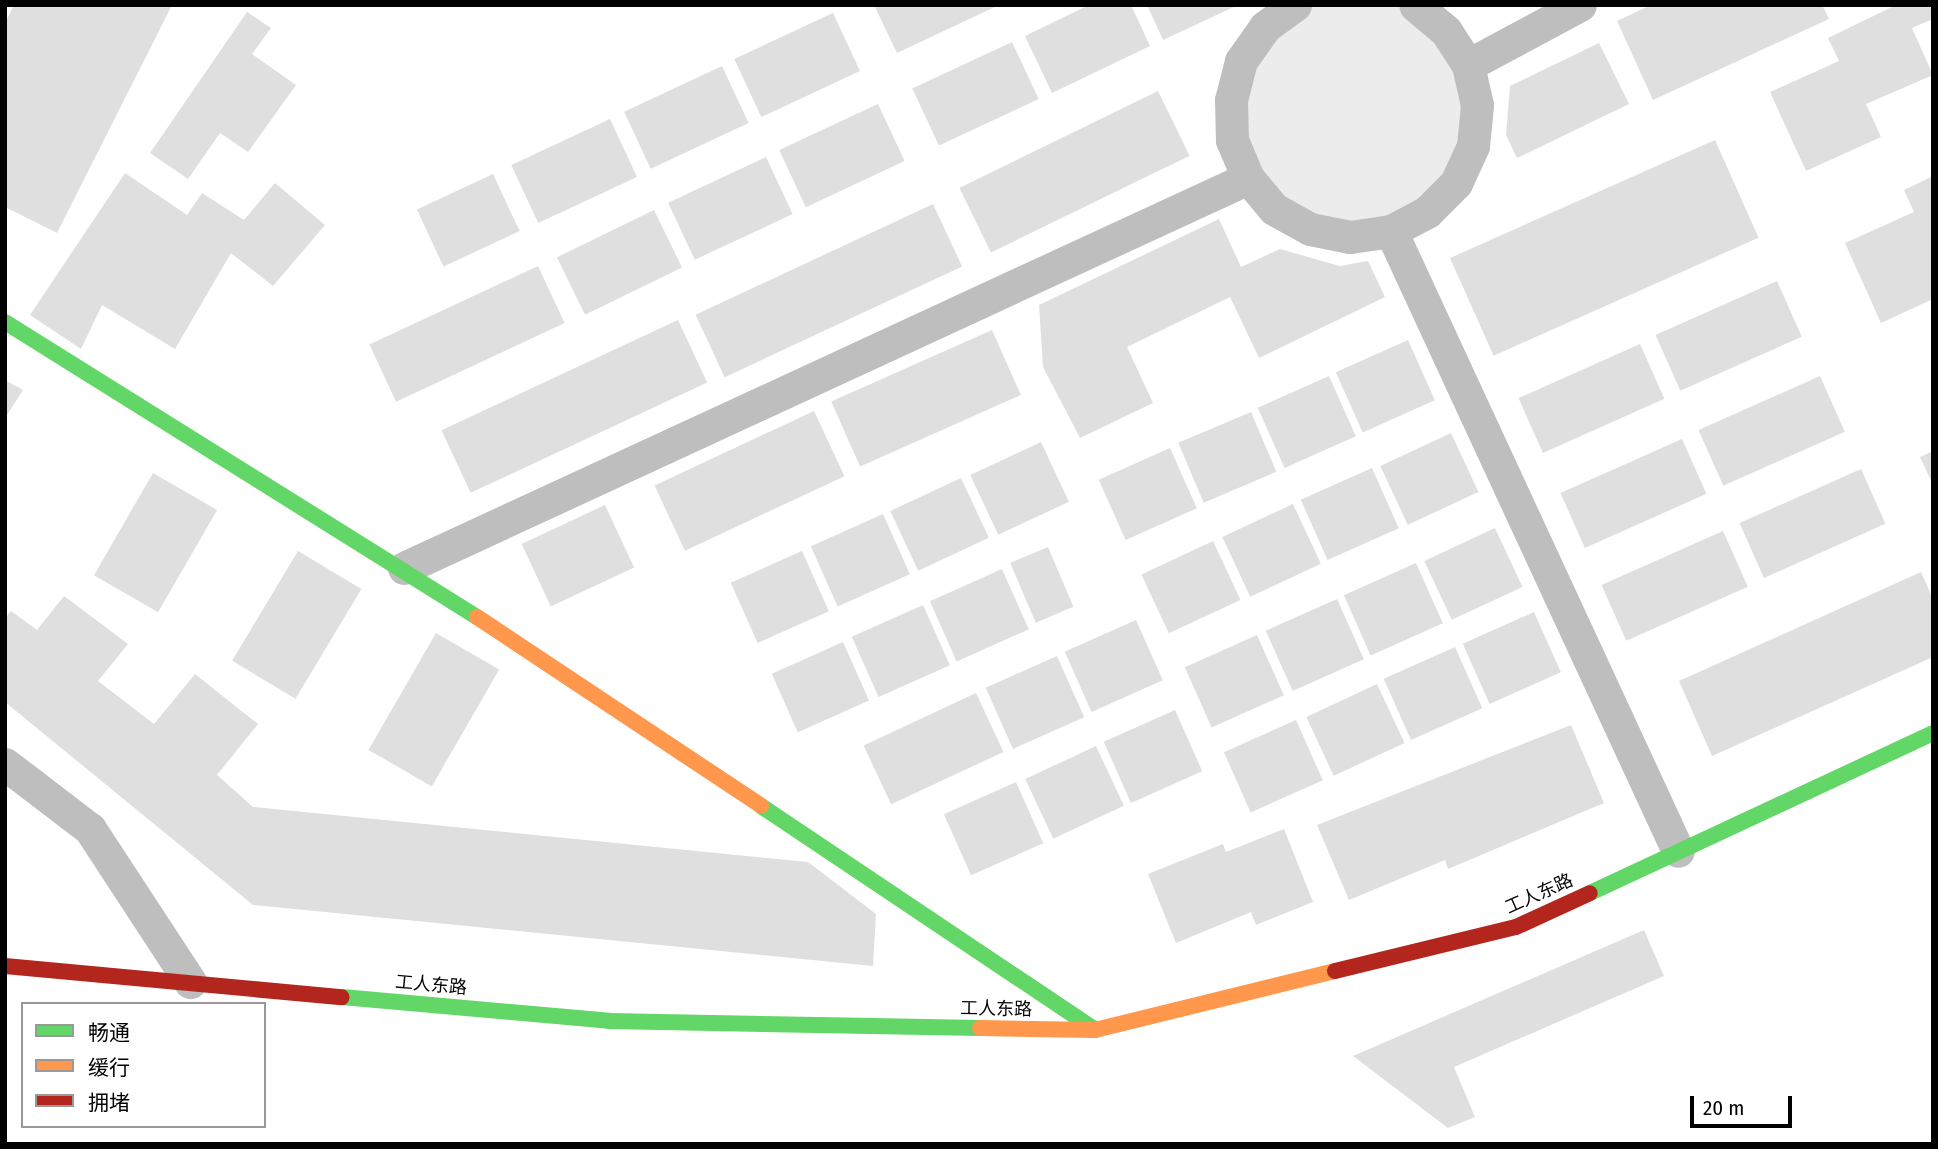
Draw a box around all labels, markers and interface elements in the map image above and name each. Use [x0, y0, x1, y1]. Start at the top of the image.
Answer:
street label: 工人东路 [1502, 869, 1576, 919]
street label: 工人东路 [394, 971, 468, 999]
street label: 工人东路 [960, 998, 1032, 1020]
legend [21, 1002, 266, 1128]
text: 畅通 [88, 1020, 130, 1046]
text: 缓行 [88, 1055, 130, 1081]
scale bar [1693, 1082, 1794, 1126]
text: 拥堵 [88, 1090, 130, 1116]
text: 20 m [1703, 1095, 1744, 1121]

